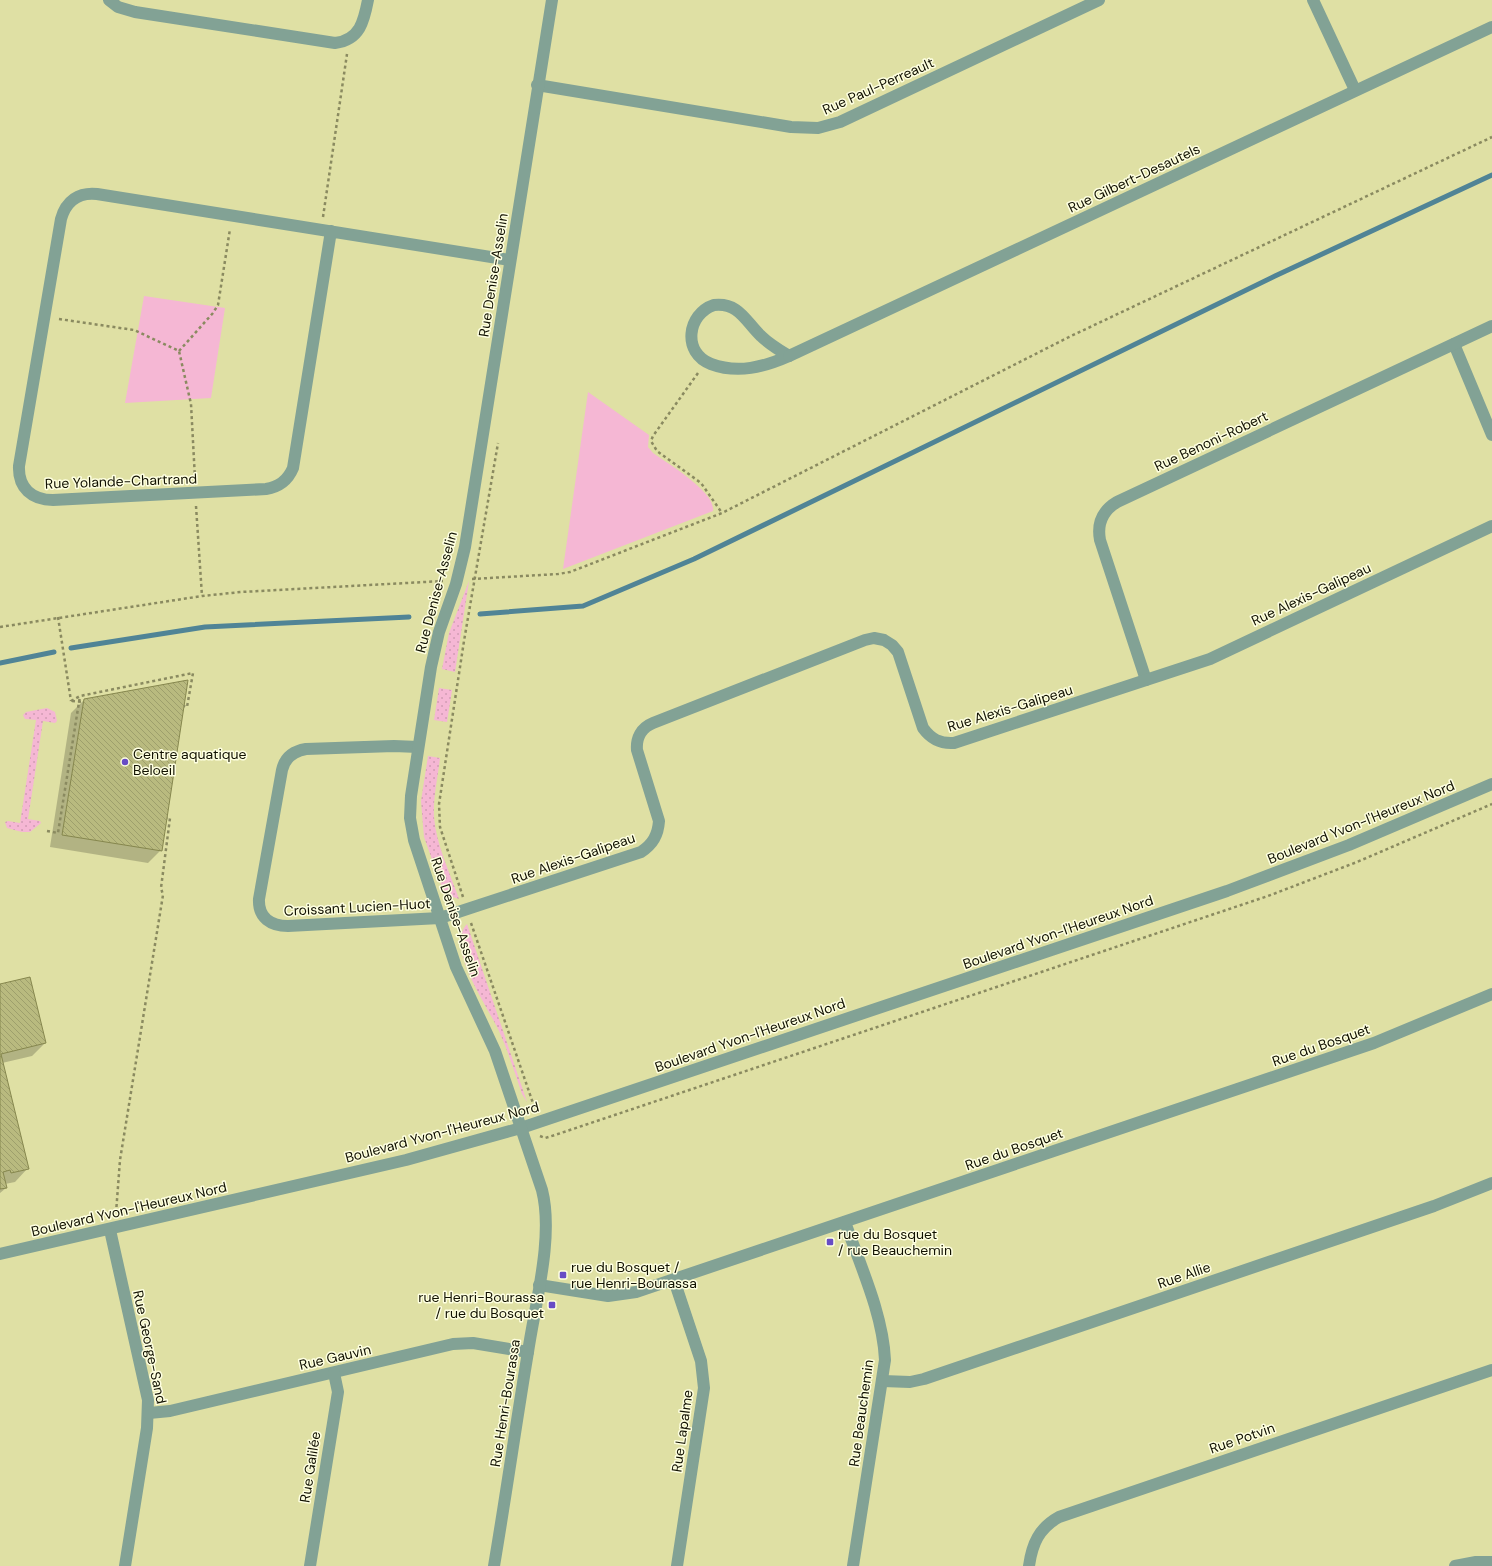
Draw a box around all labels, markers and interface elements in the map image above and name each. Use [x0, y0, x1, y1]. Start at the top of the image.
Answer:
street label: Rue Paul-Perreault [819, 53, 937, 119]
street label: Rue Gilbert-Desautels [1065, 139, 1203, 217]
street label: Rue Denise-Asselin [474, 212, 512, 338]
street label: Rue Benoni-Robert [1151, 407, 1271, 475]
street label: Rue Yolande-Chartrand [45, 469, 197, 493]
street label: Rue Denise-Asselin [411, 529, 461, 655]
street label: Rue Alexis-Galipeau [1248, 558, 1374, 630]
street label: Rue Alexis-Galipeau [945, 680, 1075, 736]
place label: Centre aquatique Beloeil [133, 745, 247, 779]
marker: Centre aquatique Beloeil [120, 757, 130, 767]
street label: Boulevard Yvon-l'Heureux Nord [1265, 776, 1457, 868]
street label: Rue Alexis-Galipeau [509, 828, 637, 888]
street label: Rue Denise-Asselin [427, 855, 485, 979]
street label: Boulevard Yvon-l'Heureux Nord [960, 891, 1156, 973]
street label: Croissant Lucien-Huot [283, 894, 431, 920]
street label: Boulevard Yvon-l'Heureux Nord [652, 994, 848, 1076]
street label: Rue du Bosquet [1270, 1020, 1372, 1070]
street label: Boulevard Yvon-l'Heureux Nord [343, 1097, 541, 1167]
street label: Rue du Bosquet [963, 1124, 1065, 1174]
street label: Boulevard Yvon-l'Heureux Nord [29, 1178, 229, 1240]
place label: rue du Bosquet / rue Beauchemin [838, 1225, 952, 1259]
marker: rue du Bosquet / rue Beauchemin [825, 1237, 835, 1247]
place label: rue du Bosquet / rue Henri-Bourassa [571, 1258, 697, 1292]
street label: Rue Allie [1155, 1258, 1213, 1292]
marker: rue du Bosquet / rue Henri-Bourassa [558, 1270, 568, 1280]
place label: rue Henri-Bourassa / rue du Bosquet [418, 1288, 544, 1322]
street label: Rue George-Sand [129, 1289, 171, 1405]
marker: rue Henri-Bourassa / rue du Bosquet [547, 1300, 557, 1310]
street label: Rue Henri-Bourassa [486, 1338, 524, 1468]
street label: Rue Gauvin [297, 1340, 373, 1374]
street label: Rue Beauchemin [845, 1358, 877, 1468]
street label: Rue Lapalme [667, 1389, 697, 1473]
street label: Rue Potvin [1207, 1418, 1277, 1458]
street label: Rue Galilée [295, 1430, 325, 1504]

